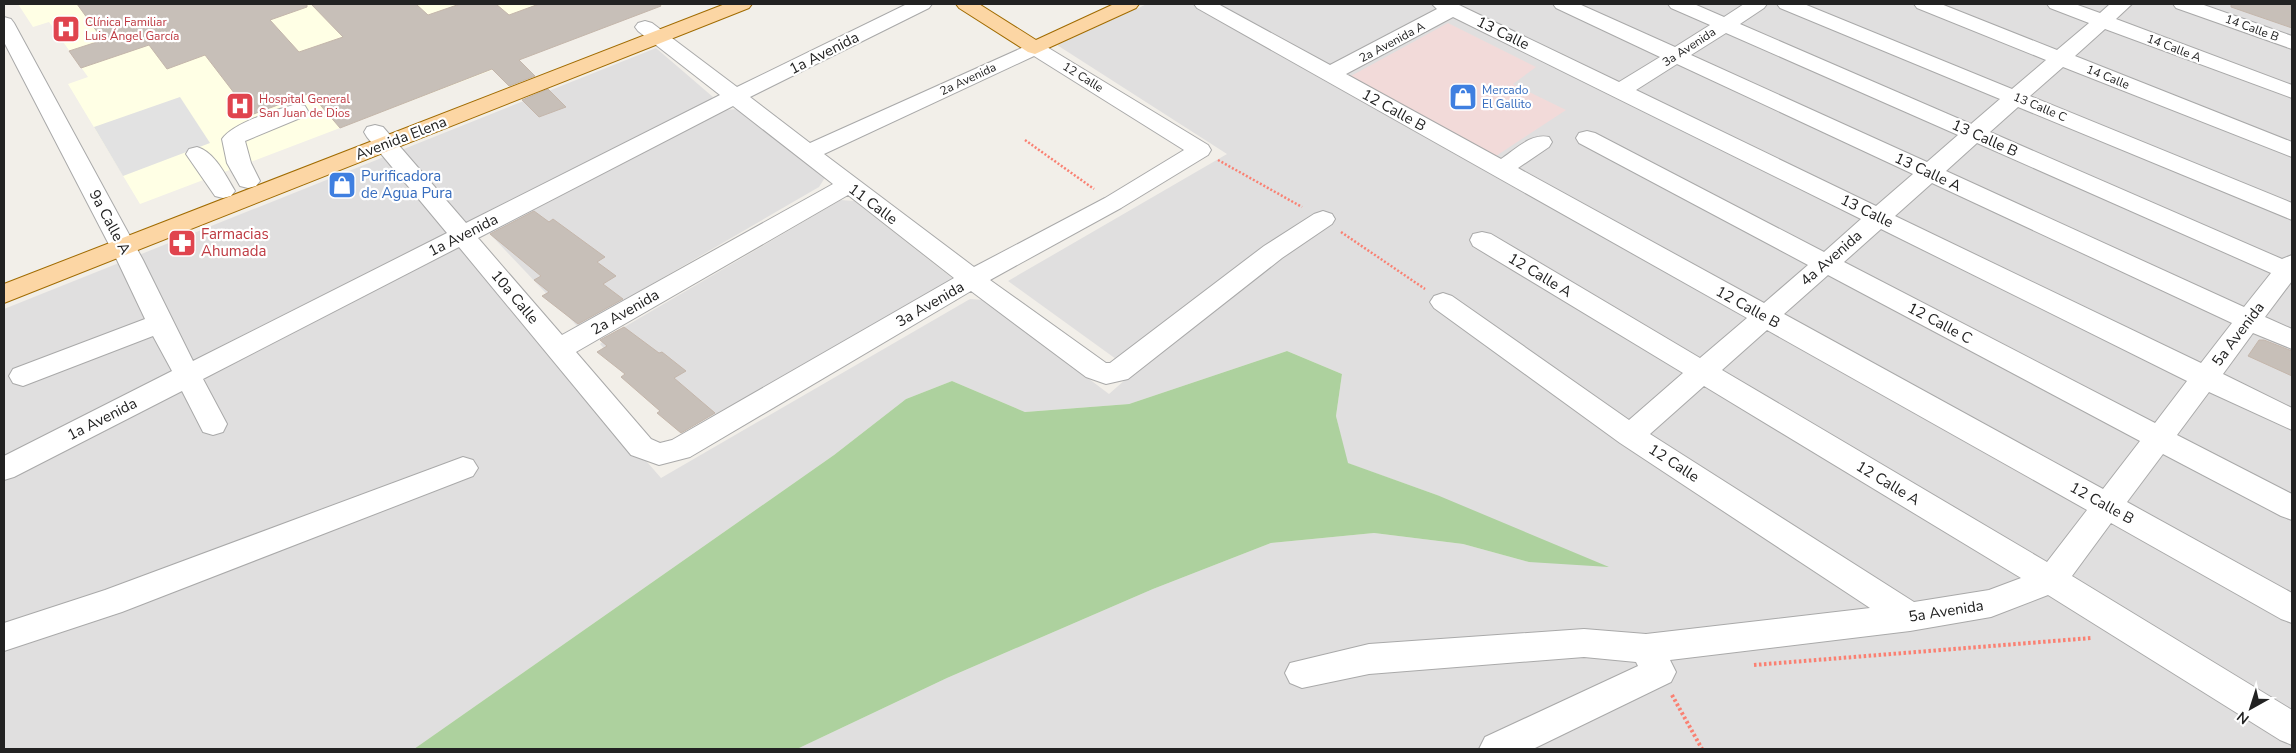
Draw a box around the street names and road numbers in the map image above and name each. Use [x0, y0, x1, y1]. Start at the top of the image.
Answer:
street label: 14 Calle B [2223, 11, 2281, 45]
street label: 13 Calle [1473, 12, 1533, 54]
street label: 2a Avenida A [1356, 18, 1428, 66]
street label: 3a Avenida [1659, 24, 1719, 70]
street label: 1a Avenida [786, 27, 862, 79]
street label: 14 Calle A [2145, 30, 2204, 66]
street label: 12 Calle [1060, 58, 1106, 96]
street label: 2a Avenida [937, 59, 999, 99]
street label: 14 Calle [2084, 61, 2132, 93]
street label: 12 Calle B [1358, 84, 1430, 136]
street label: 13 Calle C [2011, 89, 2069, 125]
street label: Avenida Elena [352, 111, 450, 165]
street label: 13 Calle B [1949, 115, 2021, 161]
street label: 13 Calle A [1891, 148, 1965, 196]
street label: 11 Calle [844, 179, 902, 229]
street label: 9a Calle A [85, 186, 135, 258]
street label: 13 Calle [1837, 190, 1897, 232]
street label: 1a Avenida [425, 209, 501, 261]
street label: 4a Avenida [1796, 226, 1866, 290]
street label: 12 Calle A [1504, 248, 1576, 302]
street label: 10a Calle [487, 266, 543, 328]
street label: 3a Avenida [892, 276, 968, 332]
street label: 12 Calle B [1712, 281, 1784, 333]
street label: 2a Avenida [587, 284, 663, 340]
street label: 12 Calle C [1904, 298, 1976, 348]
street label: 5a Avenida [2207, 298, 2269, 370]
street label: 1a Avenida [64, 393, 140, 445]
street label: 12 Calle [1645, 439, 1703, 487]
street label: 12 Calle A [1852, 456, 1924, 510]
street label: 12 Calle B [2066, 477, 2138, 529]
street label: 5a Avenida [1907, 595, 1985, 627]

